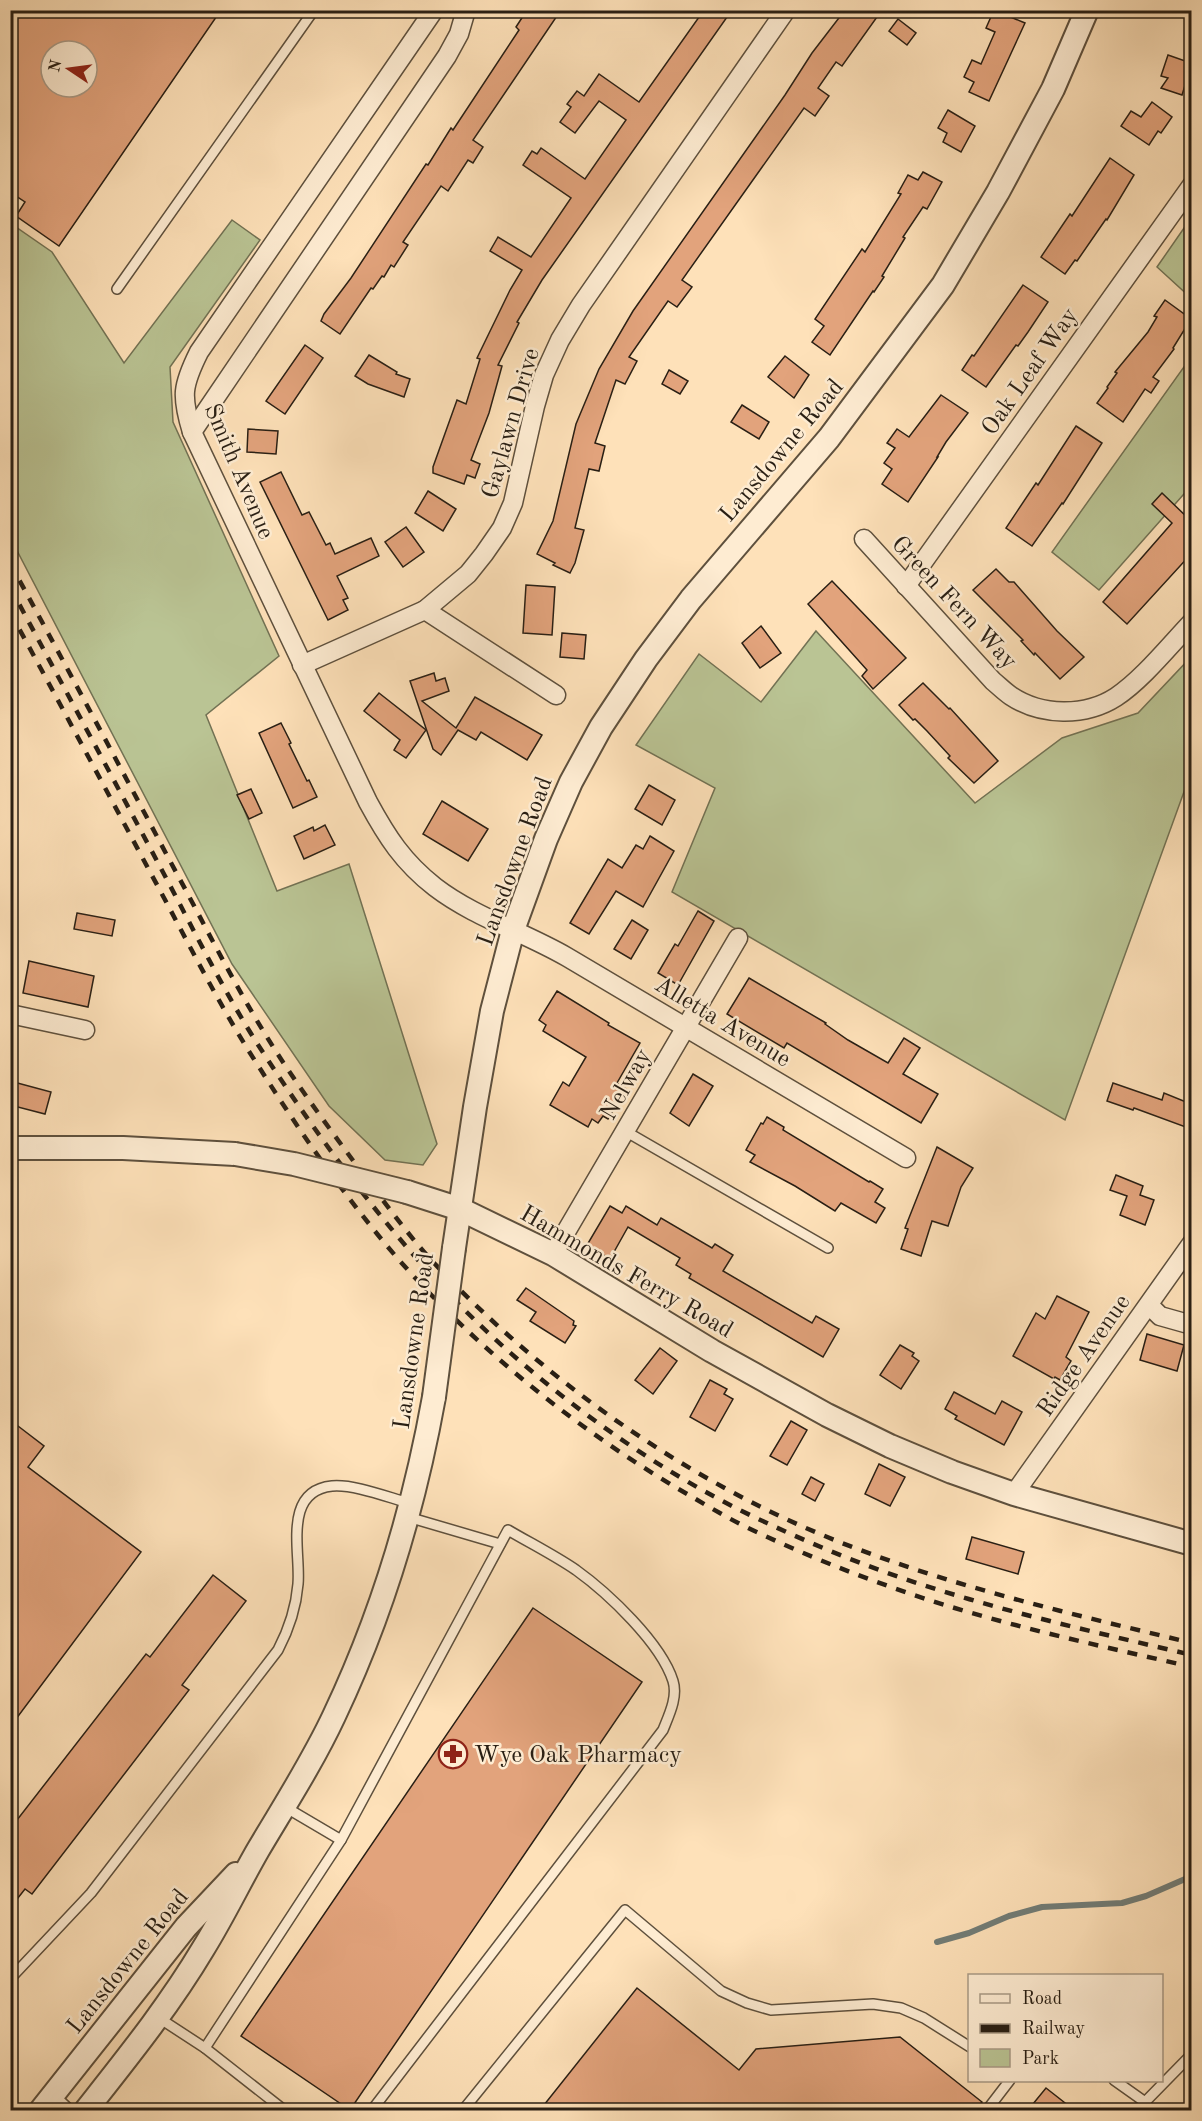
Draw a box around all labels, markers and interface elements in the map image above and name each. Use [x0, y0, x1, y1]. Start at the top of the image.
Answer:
north arrow [39, 39, 99, 99]
text: N [47, 58, 66, 74]
street label: Oak Leaf Way [978, 304, 1083, 440]
street label: Gaylawn Drive [479, 346, 545, 501]
street label: Lansdowne Road [716, 375, 849, 527]
street label: Smith Avenue [199, 400, 277, 543]
street label: Green Fern Way [886, 532, 1021, 675]
street label: Lansdowne Road [474, 774, 558, 950]
street label: Alletta Avenue [650, 973, 794, 1073]
street label: Nelway [597, 1045, 657, 1125]
street label: Hammonds Ferry Road [515, 1202, 737, 1344]
street label: Lansdowne Road [391, 1251, 439, 1431]
street label: Ridge Avenue [1034, 1291, 1136, 1422]
pharmacy icon: Wye Oak Pharmacy [437, 1738, 469, 1770]
place label: Wye Oak Pharmacy [474, 1744, 682, 1768]
street label: Lansdowne Road [63, 1885, 194, 2039]
legend [968, 1974, 1163, 2082]
text: Road [1022, 1990, 1062, 2008]
text: Railway [1022, 2020, 1085, 2038]
text: Park [1022, 2050, 1059, 2068]

